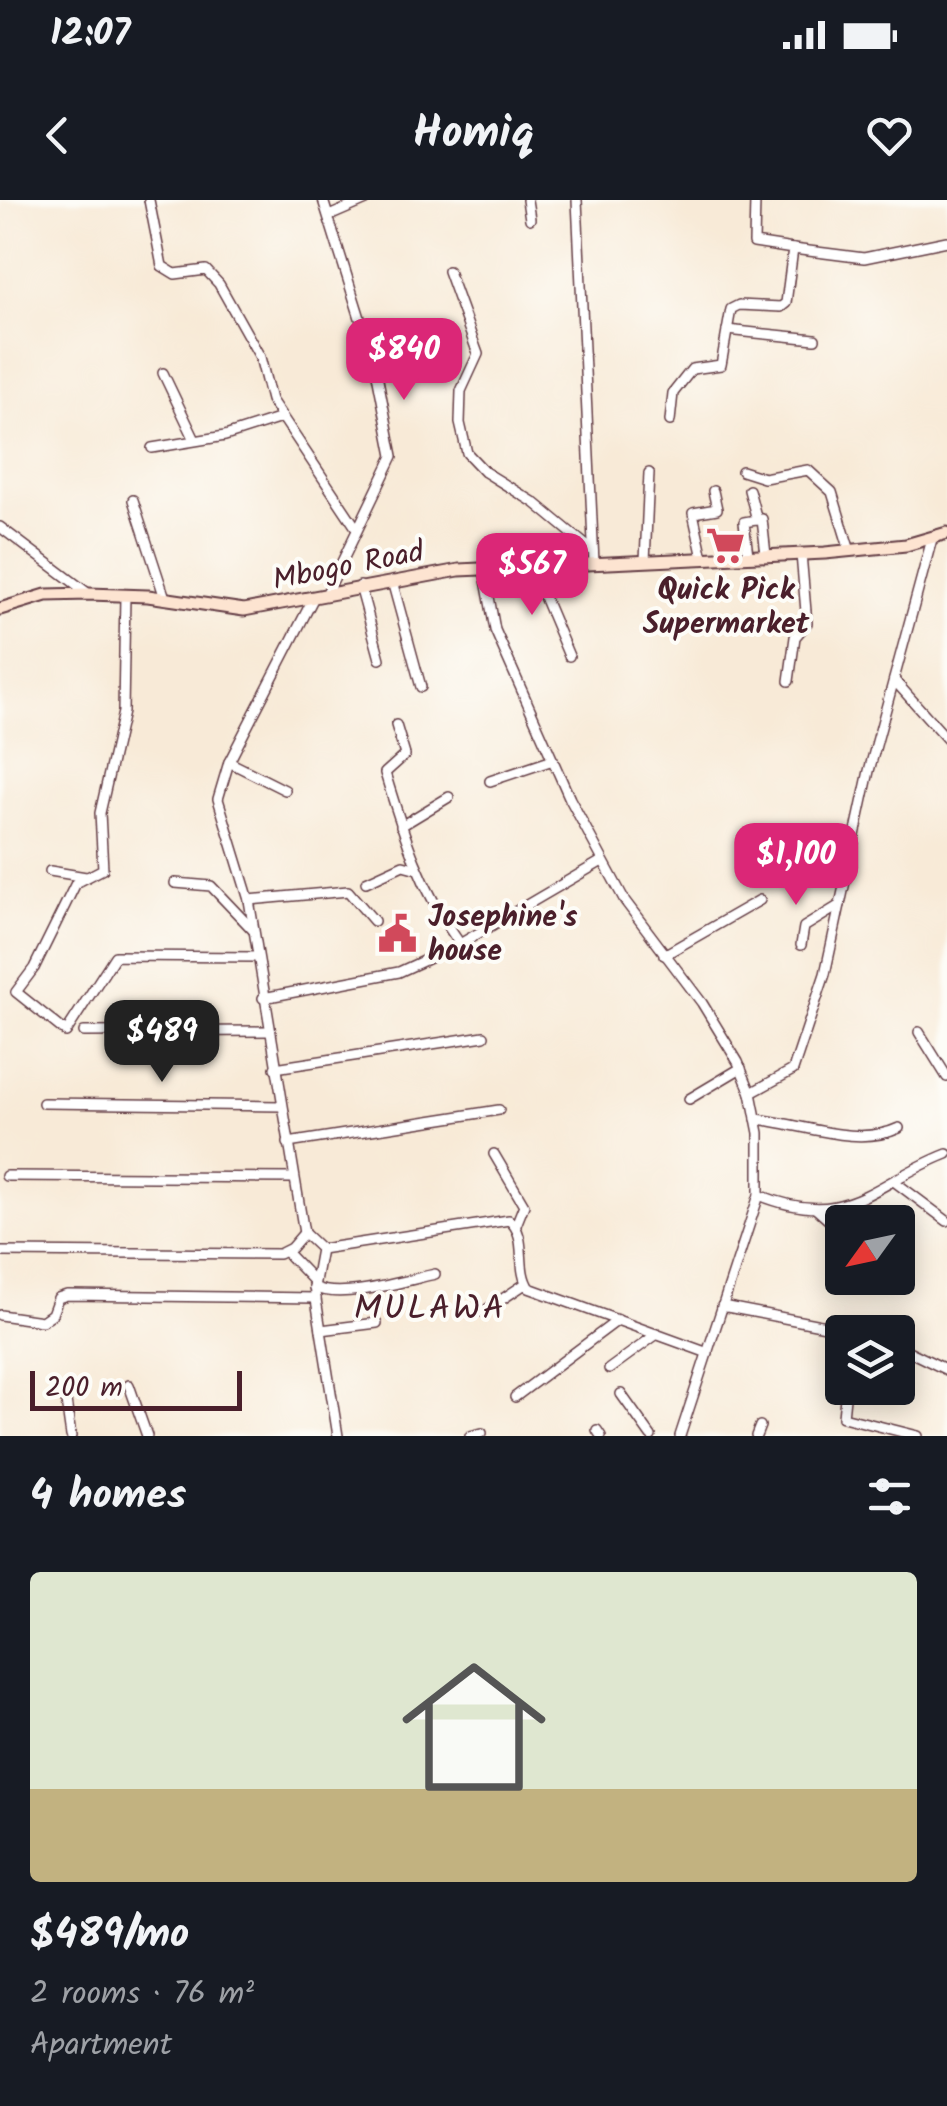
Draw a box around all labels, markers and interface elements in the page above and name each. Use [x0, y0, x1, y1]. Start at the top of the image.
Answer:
text: 12:07 [50, 5, 130, 65]
text: Homiq [413, 99, 534, 171]
icon: back [30, 108, 85, 163]
icon: heart [862, 108, 917, 163]
pin: $840 [345, 318, 463, 403]
text: $840 [368, 325, 440, 376]
supermarket icon: Quick Pick Supermarket [705, 524, 747, 566]
street label: Mbogo Road [269, 529, 429, 605]
pin: $567 [473, 533, 591, 618]
text: $567 [498, 540, 566, 591]
place label: Quick Pick Supermarket [643, 567, 810, 649]
pin: $1,100 [715, 823, 877, 908]
text: $1,100 [756, 830, 836, 881]
place label: Josephine's house [428, 894, 578, 976]
public building icon: Josephine's house [377, 912, 419, 954]
pin: $489 [103, 1000, 221, 1085]
text: $489 [126, 1007, 198, 1058]
north arrow [825, 1205, 915, 1295]
map controls [825, 1205, 915, 1405]
district label: MULAWA [354, 1282, 506, 1338]
button: layers [825, 1315, 915, 1405]
scale bar [30, 1366, 242, 1410]
text: 200 m [45, 1366, 123, 1411]
text: 4 homes [30, 1463, 186, 1530]
icon: filters [862, 1469, 917, 1524]
icon: home [384, 1637, 564, 1817]
text: $489/mo [30, 1902, 189, 1969]
text: 2 rooms · 76 m² [30, 1969, 254, 2020]
text: Apartment [30, 2020, 172, 2071]

